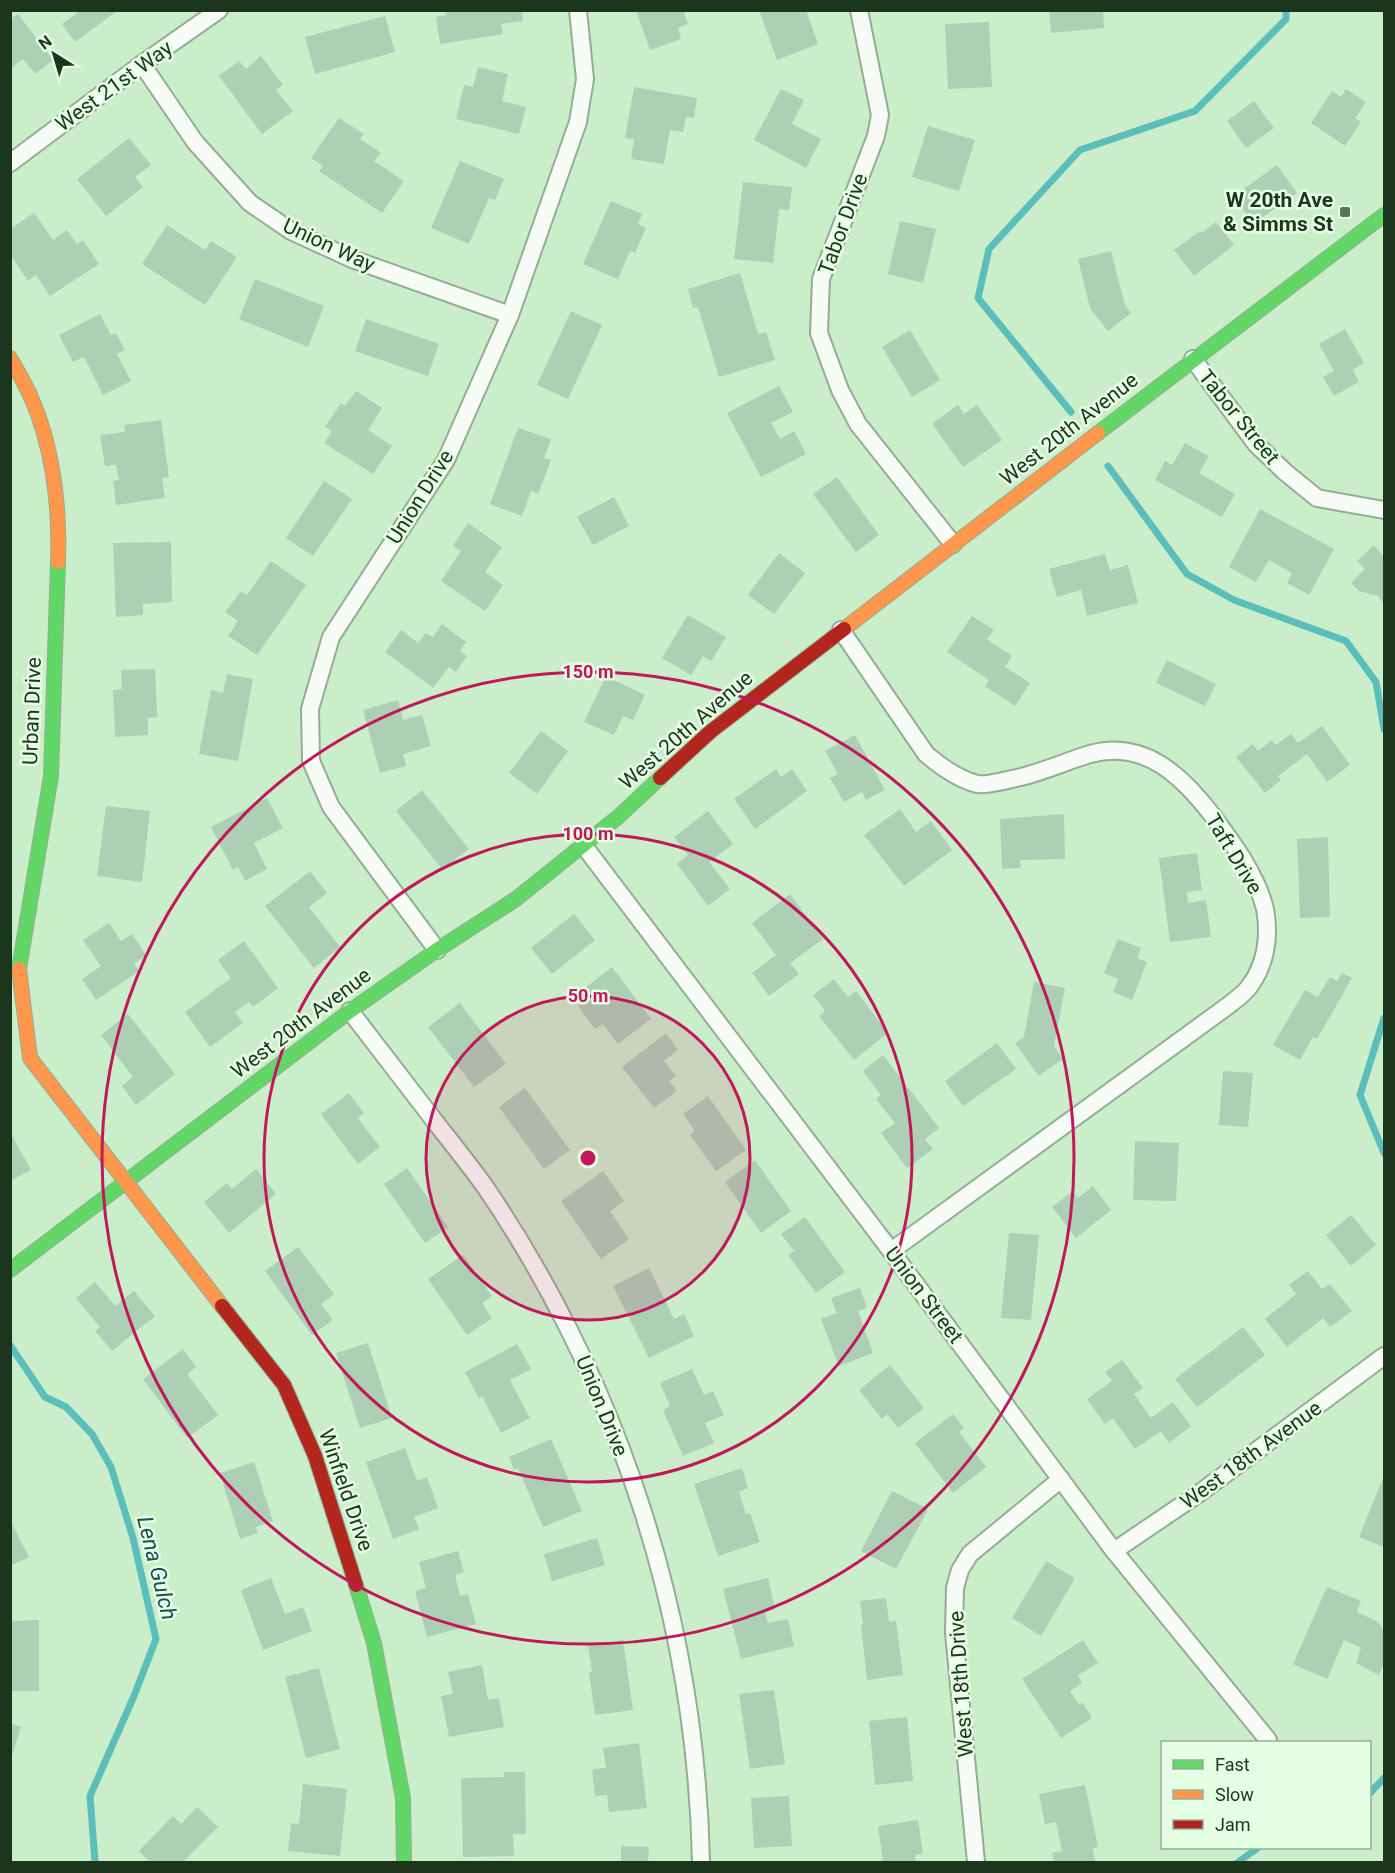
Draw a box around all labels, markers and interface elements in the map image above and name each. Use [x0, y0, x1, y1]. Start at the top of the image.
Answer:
north arrow [24, 24, 84, 84]
text: N [35, 31, 56, 53]
street label: West 21st Way [51, 36, 177, 136]
street label: Tabor Drive [814, 170, 872, 278]
place label: W 20th Ave & Simms St [1223, 188, 1333, 236]
marker: W 20th Ave & Simms St [1338, 205, 1352, 219]
street label: Union Way [279, 213, 379, 277]
street label: Tabor Street [1194, 365, 1284, 469]
street label: West 20th Avenue [995, 368, 1143, 490]
street label: Union Drive [382, 446, 458, 548]
street label: Urban Drive [18, 657, 46, 765]
text: 150 m [562, 661, 614, 682]
street label: West 20th Avenue [615, 666, 757, 794]
street label: Taft Drive [1201, 810, 1267, 898]
text: 100 m [562, 823, 614, 844]
street label: West 20th Avenue [227, 963, 375, 1083]
text: 50 m [568, 985, 608, 1006]
centre of rings [578, 1148, 598, 1168]
street label: Union Street [880, 1242, 968, 1348]
street label: Union Drive [571, 1352, 633, 1460]
street label: West 18th Avenue [1176, 1396, 1326, 1514]
street label: Winfield Drive [314, 1426, 378, 1554]
water label: Lena Gulch [132, 1514, 182, 1622]
street label: West 18th Drive [944, 1610, 978, 1758]
legend [1161, 1741, 1371, 1849]
text: Fast [1215, 1754, 1250, 1775]
text: Slow [1215, 1784, 1254, 1805]
text: Jam [1215, 1814, 1251, 1835]

